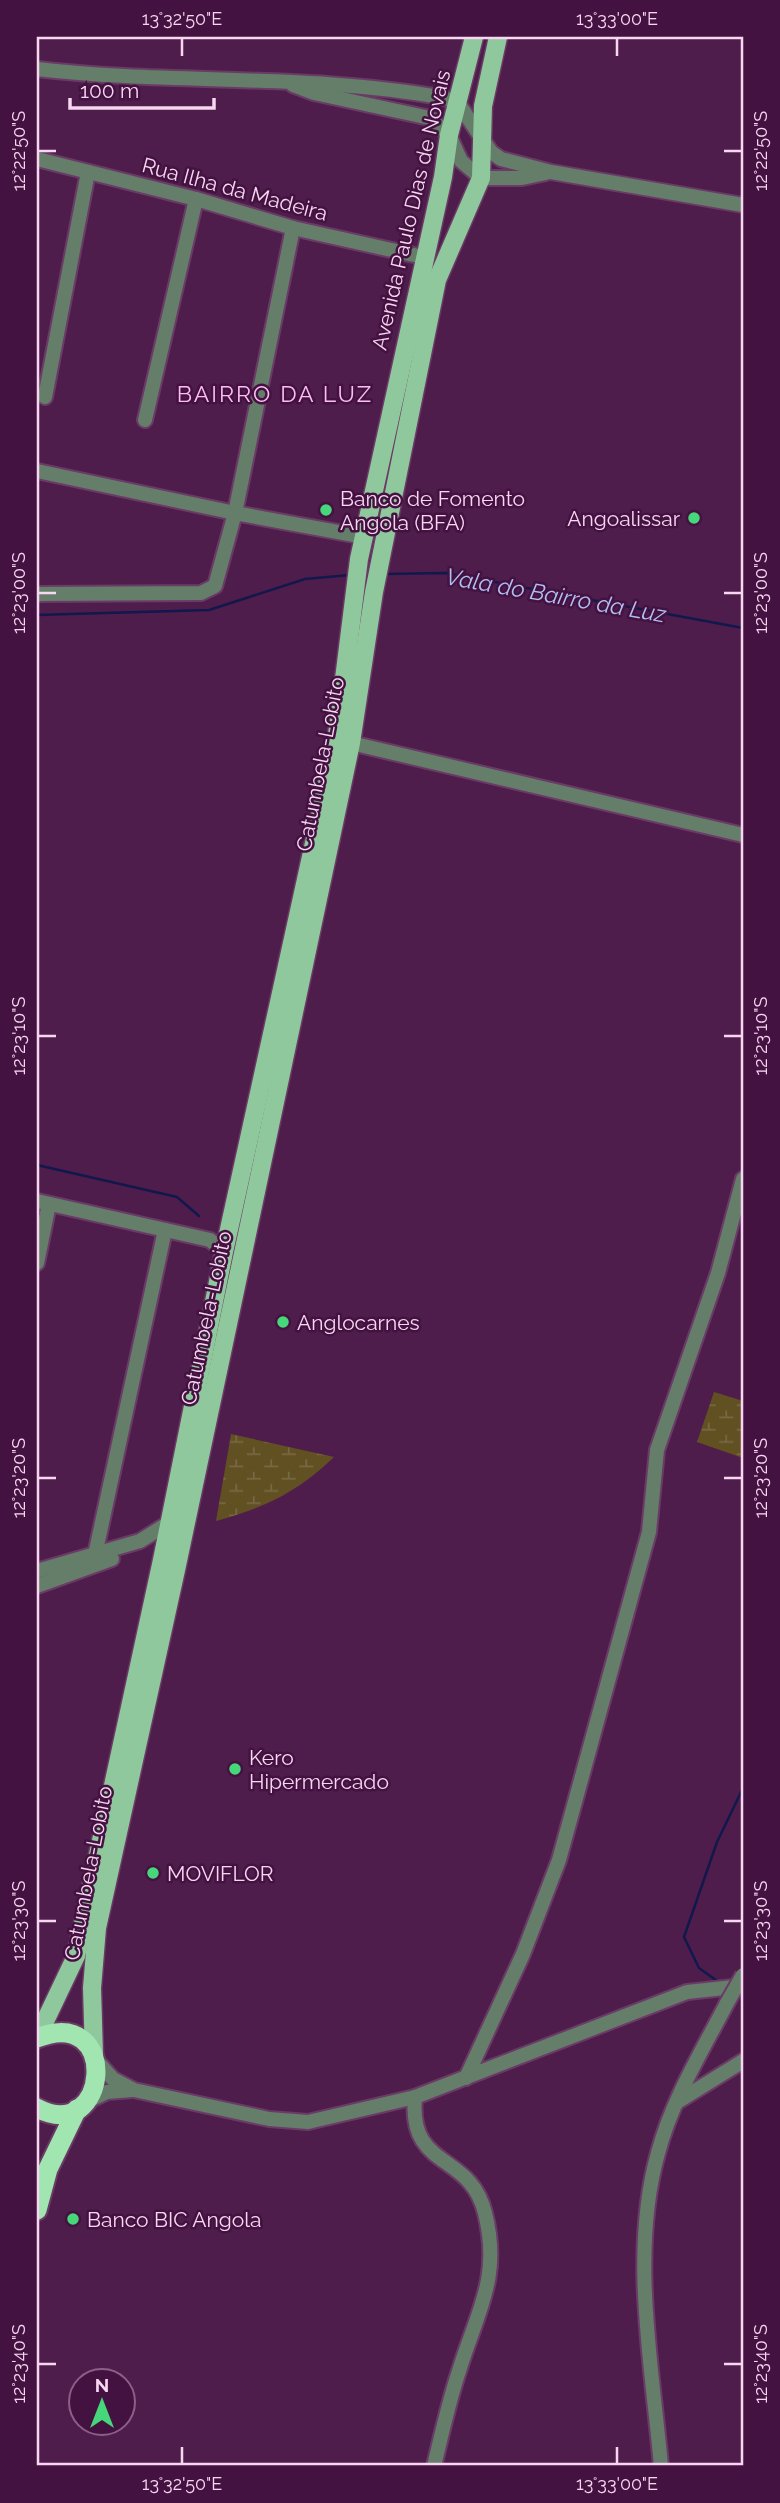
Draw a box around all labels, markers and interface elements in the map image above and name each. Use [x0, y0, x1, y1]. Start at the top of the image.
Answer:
text: 13°32'50"E [142, 8, 222, 29]
text: 13°33'00"E [576, 8, 658, 29]
scale bar [70, 66, 214, 110]
street label: Avenida Paulo Dias de Novais [367, 68, 455, 352]
text: 100 m [80, 78, 139, 103]
text: 12°22'50"S [8, 111, 29, 191]
text: 12°22'50"S [750, 111, 771, 191]
street label: Rua Ilha da Madeira [139, 152, 331, 226]
district label: BAIRRO DA LUZ [177, 380, 373, 407]
place label: Banco de Fomento Angola (BFA) [340, 486, 525, 535]
marker: Banco de Fomento Angola (BFA) [318, 502, 334, 518]
place label: Angoalissar [567, 506, 681, 531]
marker: Angoalissar [686, 510, 702, 526]
text: 12°23'00"S [8, 552, 29, 634]
text: 12°23'00"S [750, 552, 771, 634]
water label: Vala do Bairro da Luz [444, 562, 669, 628]
street label: Catumbela-Lobito [291, 675, 349, 853]
text: 12°23'10"S [8, 997, 29, 1075]
text: 12°23'10"S [750, 997, 771, 1075]
street label: Catumbela-Lobito [175, 1229, 237, 1407]
place label: Anglocarnes [297, 1310, 420, 1335]
marker: Anglocarnes [275, 1314, 291, 1330]
text: 12°23'20"S [8, 1438, 29, 1518]
text: 12°23'20"S [750, 1438, 771, 1518]
place label: Kero Hipermercado [249, 1745, 389, 1794]
marker: Kero Hipermercado [227, 1761, 243, 1777]
street label: Catumbela-Lobito [59, 1784, 117, 1962]
place label: MOVIFLOR [167, 1861, 274, 1886]
marker: MOVIFLOR [145, 1865, 161, 1881]
text: 12°23'30"S [8, 1881, 29, 1961]
text: 12°23'30"S [750, 1881, 771, 1961]
place label: Banco BIC Angola [87, 2207, 261, 2232]
marker: Banco BIC Angola [65, 2211, 81, 2227]
text: 12°23'40"S [8, 2324, 29, 2404]
text: 12°23'40"S [750, 2324, 771, 2404]
north arrow [66, 2366, 136, 2436]
text: N [95, 2374, 109, 2396]
text: 13°32'50"E [142, 2473, 222, 2494]
text: 13°33'00"E [576, 2473, 658, 2494]

